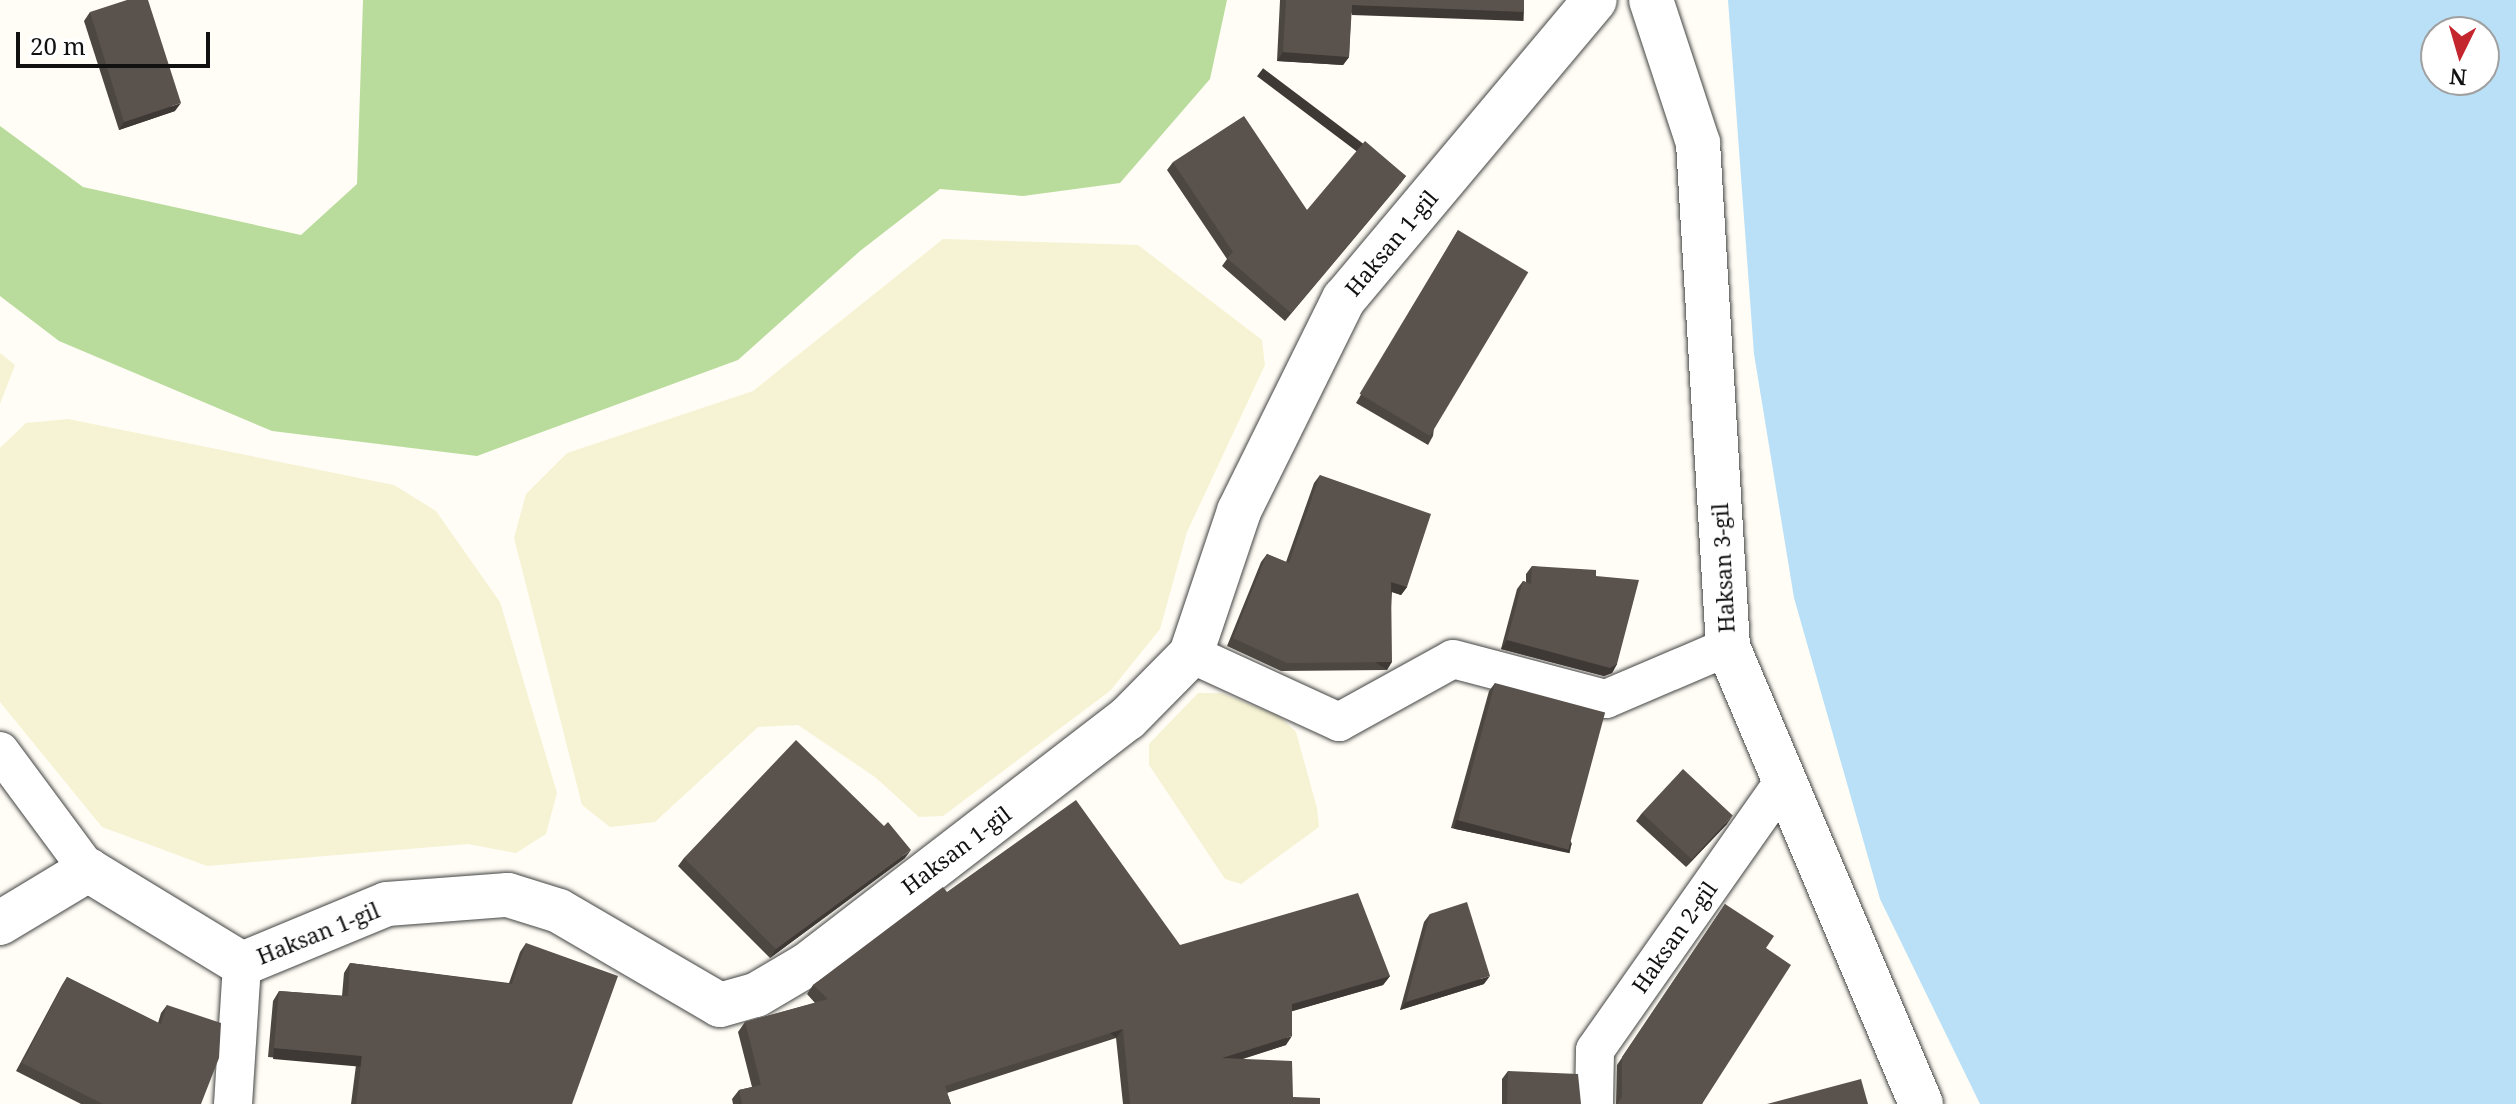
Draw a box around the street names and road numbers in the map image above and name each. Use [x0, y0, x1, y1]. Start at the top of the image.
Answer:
street label: Haksan 1-gil [1339, 185, 1443, 301]
street label: Haksan 3-gil [1706, 503, 1740, 633]
street label: Haksan 1-gil [896, 800, 1016, 900]
street label: Haksan 2-gil [1626, 876, 1722, 998]
street label: Haksan 1-gil [253, 896, 383, 970]

